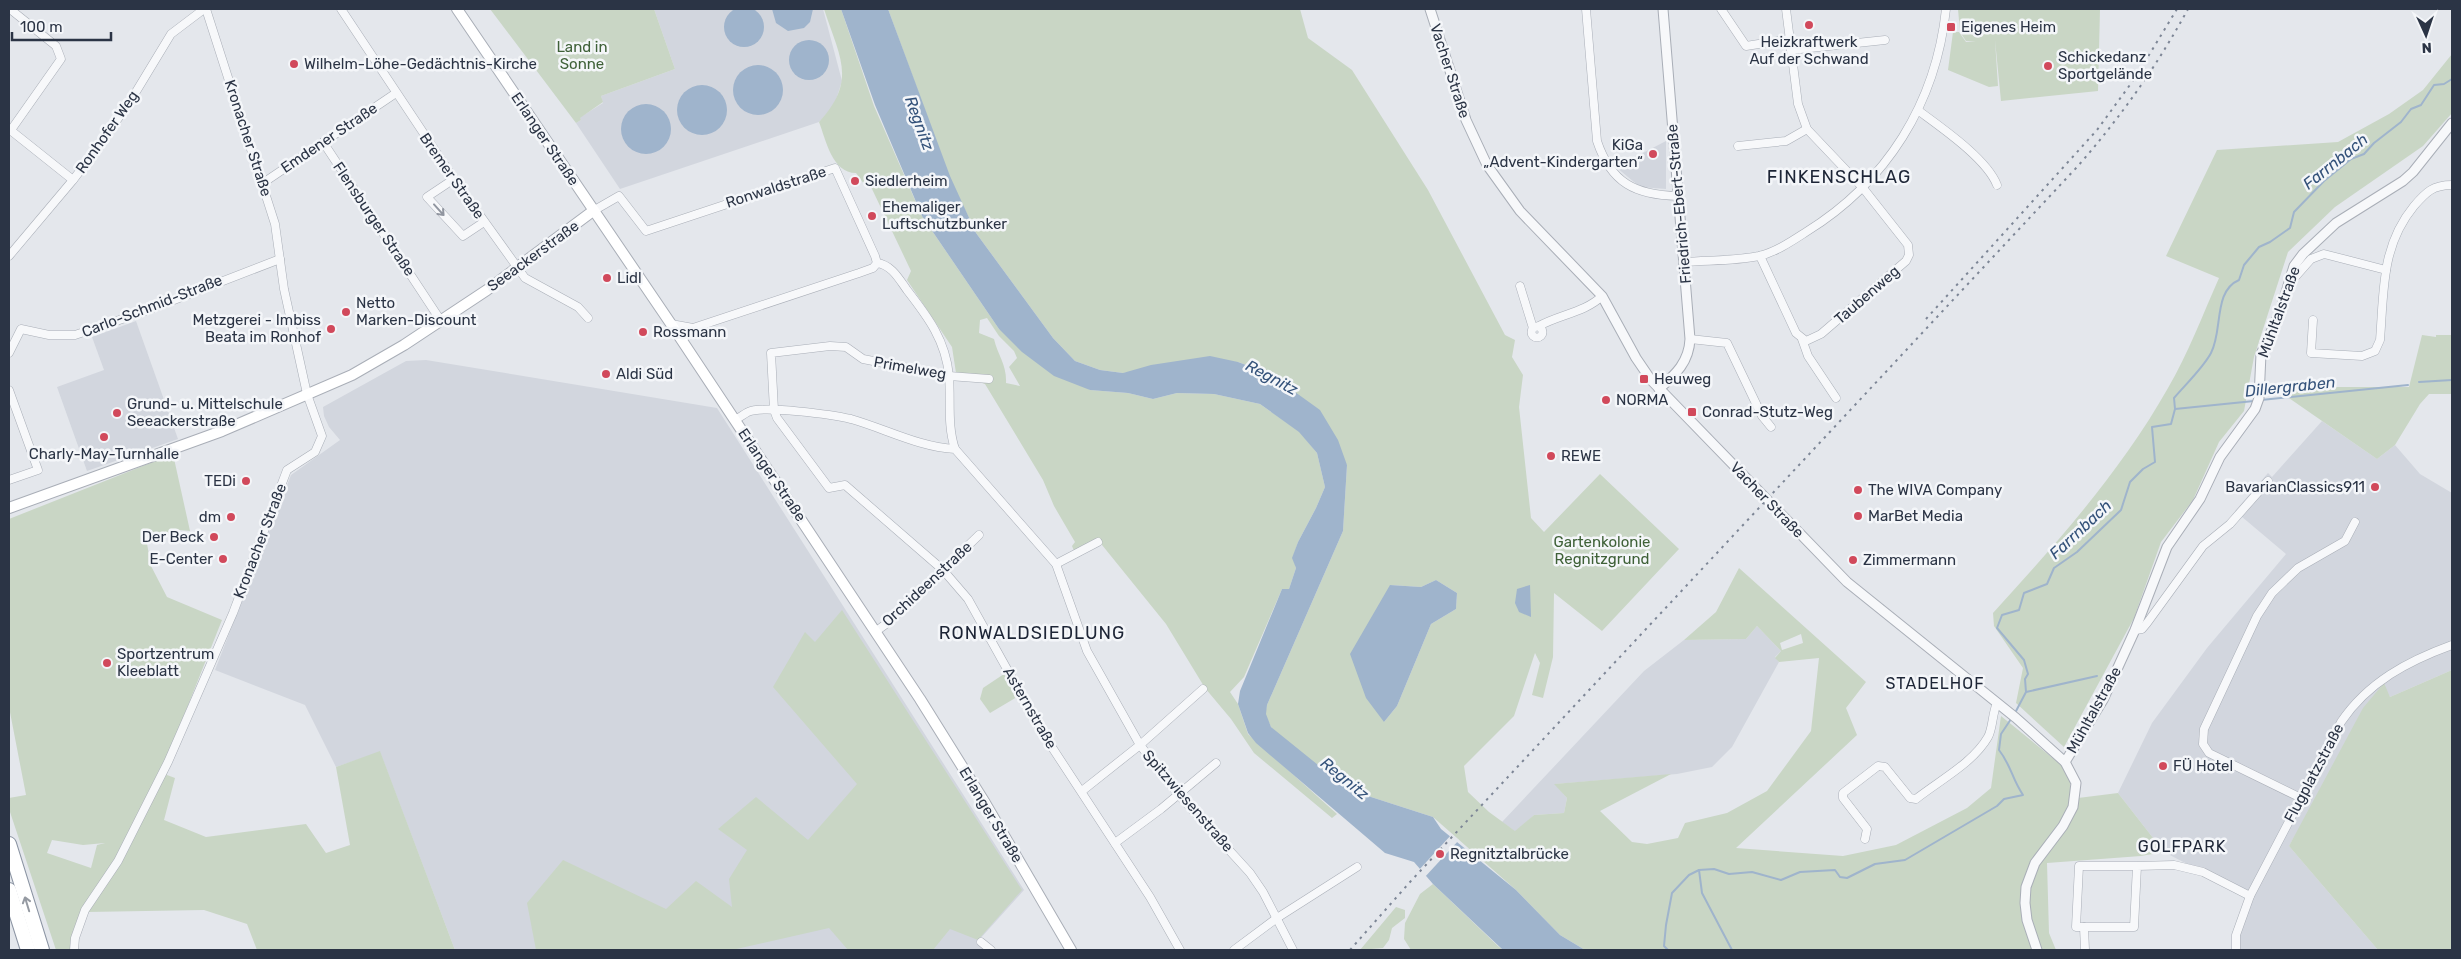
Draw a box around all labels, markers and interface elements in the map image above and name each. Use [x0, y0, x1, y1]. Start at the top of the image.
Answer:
scale bar [12, 10, 111, 42]
north arrow [2401, 10, 2451, 60]
text: 100 m [20, 18, 62, 36]
place label: Eigenes Heim [1961, 18, 2056, 36]
marker: Heizkraftwerk Auf der Schwand [1803, 19, 1815, 31]
street label: Vacher Straße [1426, 21, 1474, 121]
marker: Eigenes Heim [1945, 21, 1957, 33]
place label: Heizkraftwerk Auf der Schwand [1749, 33, 1869, 68]
park label: Land in Sonne [556, 38, 608, 73]
text: N [2421, 39, 2432, 56]
place label: Schickedanz Sportgelände [2058, 48, 2152, 83]
place label: Wilhelm-Löhe-Gedächtnis-Kirche [304, 55, 537, 73]
marker: Wilhelm-Löhe-Gedächtnis-Kirche [288, 58, 300, 70]
marker: Schickedanz Sportgelände [2042, 60, 2054, 72]
street label: Kronacher Straße [221, 77, 275, 199]
street label: Ronhofer Weg [72, 87, 142, 177]
street label: Erlanger Straße [507, 89, 583, 189]
water label: Regnitz [901, 93, 938, 153]
street label: Emdener Straße [277, 99, 381, 177]
street label: Friedrich-Ebert-Straße [1663, 123, 1695, 285]
street label: Bremer Straße [416, 129, 488, 223]
water label: Farrnbach [2299, 129, 2372, 193]
place label: KiGa „Advent-Kindergarten“ [1483, 136, 1643, 171]
marker: KiGa „Advent-Kindergarten“ [1647, 148, 1659, 160]
street label: Flensburger Straße [329, 159, 419, 279]
street label: Ronwaldstraße [723, 162, 829, 212]
district label: FINKENSCHLAG [1767, 166, 1911, 188]
place label: Siedlerheim [865, 172, 948, 190]
marker: Siedlerheim [849, 175, 861, 187]
place label: Ehemaliger Luftschutzbunker [882, 198, 1007, 233]
one-way arrow [433, 203, 445, 216]
marker: Ehemaliger Luftschutzbunker [866, 210, 878, 222]
street label: Seeackerstraße [484, 217, 582, 295]
street label: Taubenweg [1831, 262, 1903, 328]
street label: Mühltalstraße [2254, 264, 2304, 360]
place label: Lidl [617, 269, 642, 287]
street label: Carlo-Schmid-Straße [79, 271, 225, 341]
marker: Lidl [601, 272, 613, 284]
place label: Netto Marken-Discount [356, 294, 476, 329]
marker: Netto Marken-Discount [340, 306, 352, 318]
place label: Metzgerei - Imbiss Beata im Ronhof [193, 311, 321, 346]
marker: Metzgerei - Imbiss Beata im Ronhof [325, 323, 337, 335]
place label: Rossmann [653, 323, 726, 341]
marker: Rossmann [637, 326, 649, 338]
street label: Primelweg [872, 353, 948, 383]
water label: Regnitz [1242, 356, 1301, 399]
place label: Aldi Süd [616, 365, 673, 383]
marker: Aldi Süd [600, 368, 612, 380]
place label: Heuweg [1654, 370, 1711, 388]
water label: Dillergraben [2244, 372, 2336, 401]
marker: Heuweg [1638, 373, 1650, 385]
place label: NORMA [1616, 391, 1668, 409]
marker: NORMA [1600, 394, 1612, 406]
place label: Grund- u. Mittelschule Seeackerstraße [127, 395, 283, 430]
place label: Conrad-Stutz-Weg [1702, 403, 1833, 421]
marker: Conrad-Stutz-Weg [1686, 406, 1698, 418]
marker: Grund- u. Mittelschule Seeackerstraße [111, 407, 123, 419]
street label: Erlanger Straße [734, 425, 810, 525]
marker: Charly-May-Turnhalle [98, 431, 110, 443]
place label: Charly-May-Turnhalle [29, 445, 179, 463]
place label: REWE [1561, 447, 1601, 465]
marker: REWE [1545, 450, 1557, 462]
street label: Vacher Straße [1726, 458, 1808, 542]
place label: TEDi [204, 472, 236, 490]
marker: TEDi [240, 475, 252, 487]
place label: BavarianClassics911 [2225, 478, 2365, 496]
street label: Kronacher Straße [230, 481, 290, 601]
place label: The WIVA Company [1868, 481, 2002, 499]
marker: BavarianClassics911 [2369, 481, 2381, 493]
marker: The WIVA Company [1852, 484, 1864, 496]
water label: Farrnbach [2045, 496, 2115, 563]
place label: MarBet Media [1868, 507, 1963, 525]
place label: dm [199, 508, 221, 526]
marker: MarBet Media [1852, 510, 1864, 522]
marker: dm [225, 511, 237, 523]
place label: Der Beck [142, 528, 204, 546]
marker: Der Beck [208, 531, 220, 543]
park label: Gartenkolonie Regnitzgrund [1554, 533, 1650, 568]
street label: Orchideenstraße [878, 538, 976, 630]
place label: E-Center [150, 550, 213, 568]
place label: Zimmermann [1863, 551, 1956, 569]
marker: E-Center [217, 553, 229, 565]
marker: Zimmermann [1847, 554, 1859, 566]
district label: RONWALDSIEDLUNG [939, 622, 1125, 644]
place label: Sportzentrum Kleeblatt [117, 645, 214, 680]
marker: Sportzentrum Kleeblatt [101, 657, 113, 669]
street label: Asternstraße [999, 664, 1061, 752]
street label: Mühltalstraße [2063, 664, 2125, 756]
district label: STADELHOF [1886, 674, 1984, 693]
street label: Flugplatzstraße [2280, 721, 2348, 825]
street label: Spitzwiesenstraße [1139, 746, 1237, 856]
water label: Regnitz [1317, 753, 1373, 804]
place label: FÜ Hotel [2173, 757, 2233, 775]
marker: FÜ Hotel [2157, 760, 2169, 772]
street label: Erlanger Straße [955, 764, 1027, 866]
district label: GOLFPARK [2138, 837, 2226, 856]
place label: Regnitztalbrücke [1450, 845, 1569, 863]
marker: Regnitztalbrücke [1434, 848, 1446, 860]
one-way arrow [22, 896, 32, 912]

